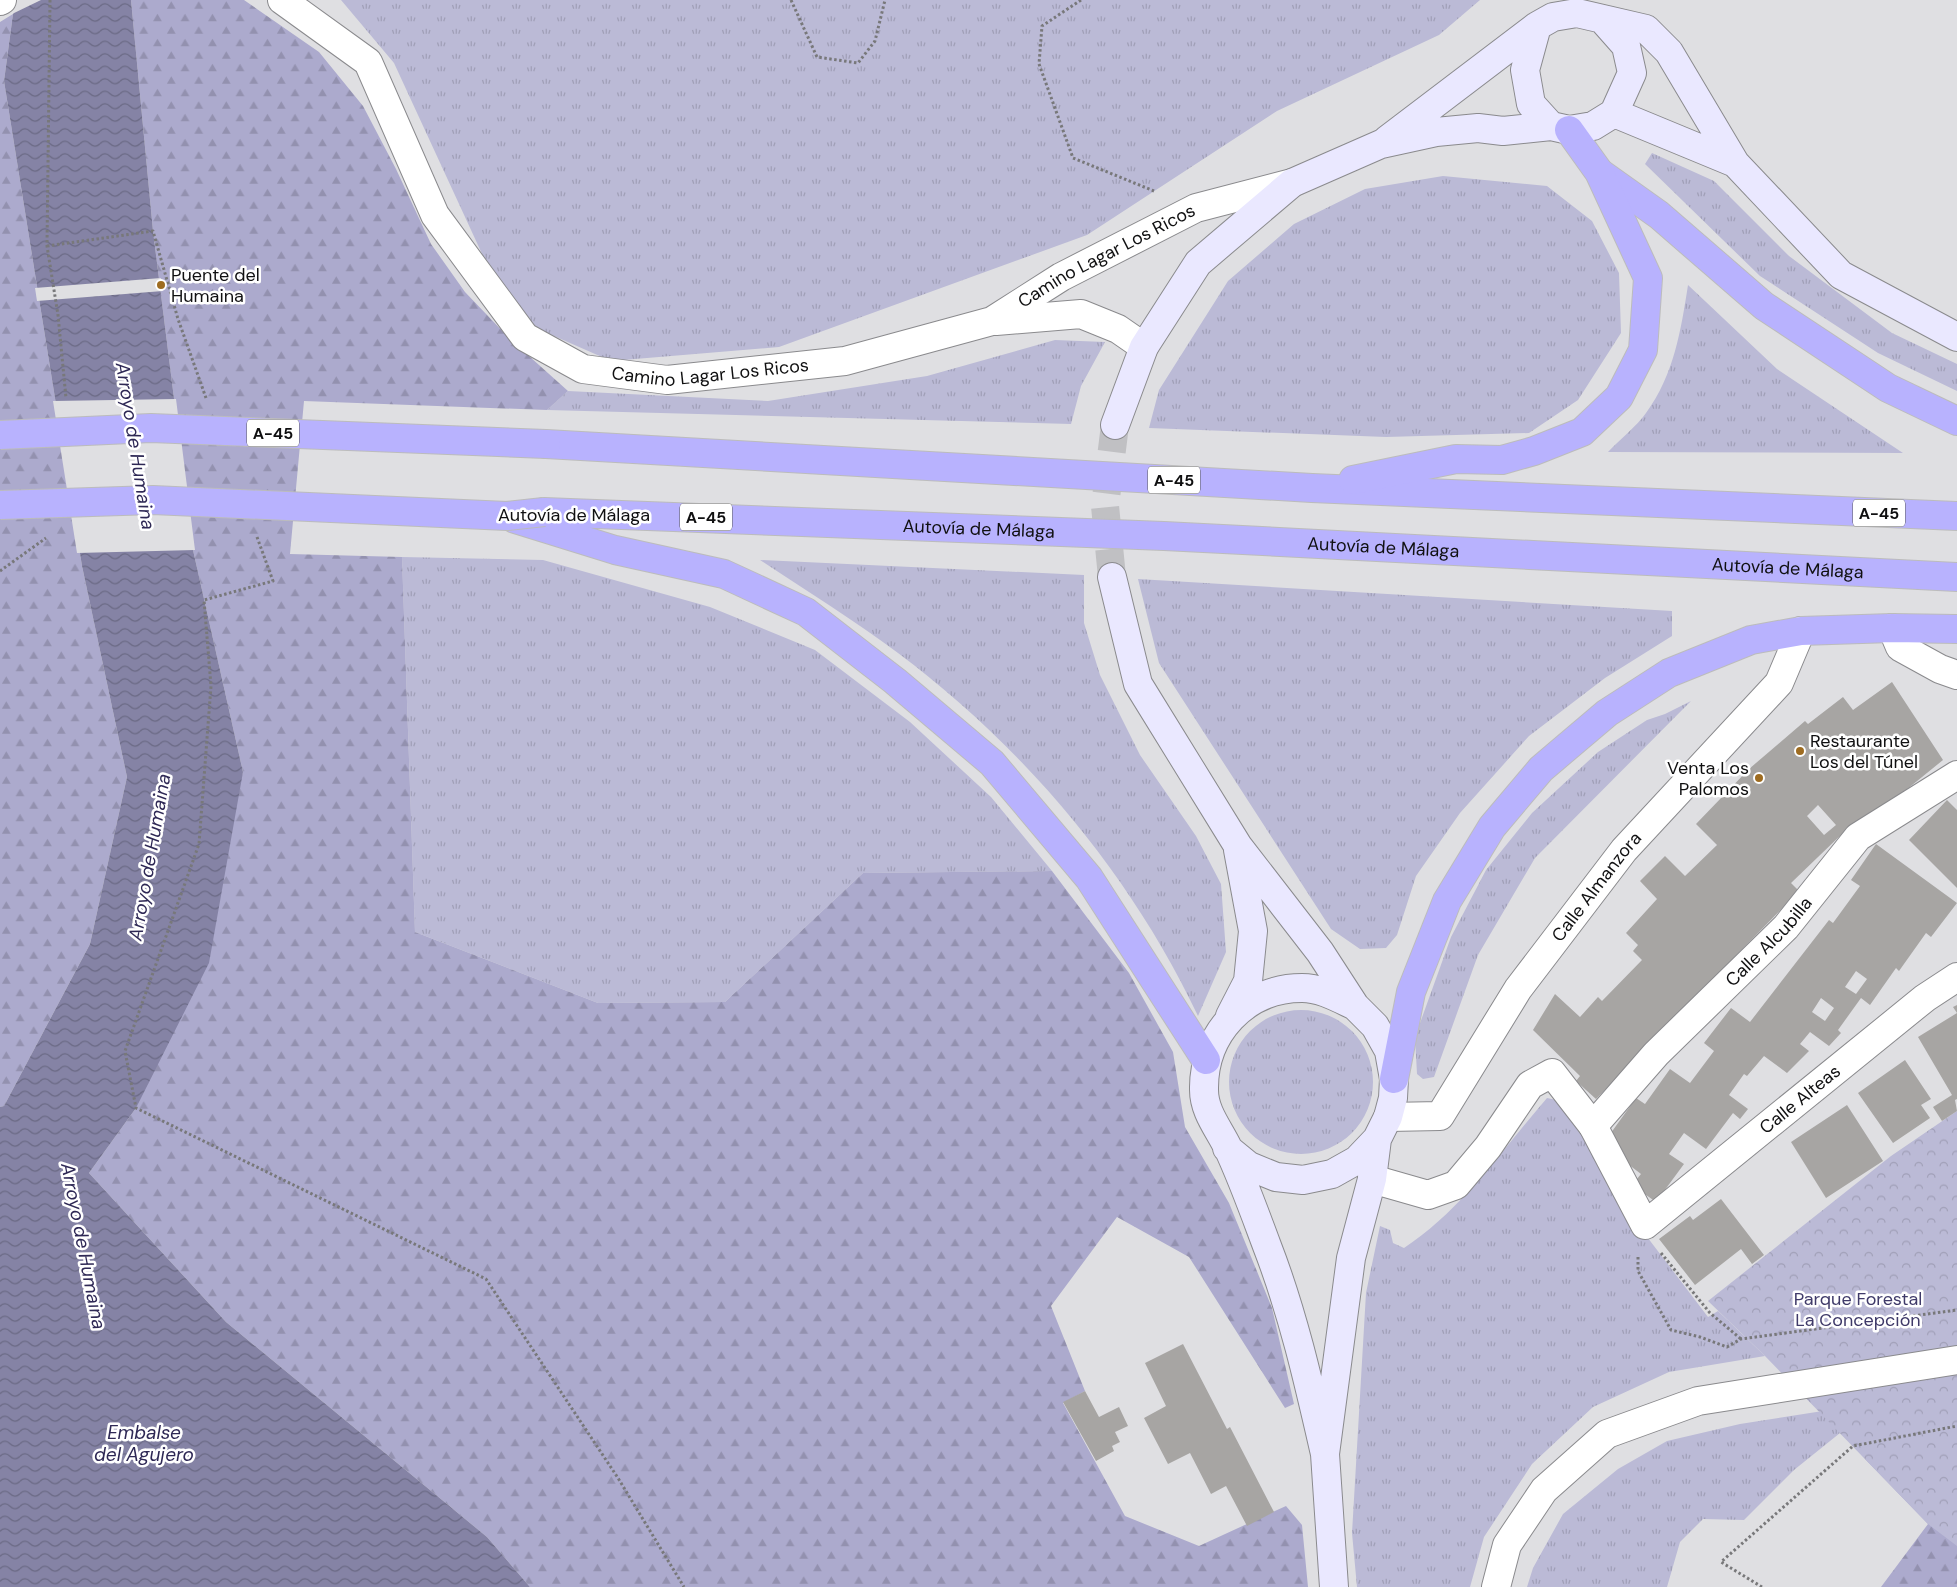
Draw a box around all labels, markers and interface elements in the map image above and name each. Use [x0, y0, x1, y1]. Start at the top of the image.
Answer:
street label: Camino Lagar Los Ricos [1013, 198, 1199, 313]
place label: Puente del Humaina [171, 263, 260, 308]
marker: Puente del Humaina [155, 279, 167, 291]
street label: Camino Lagar Los Ricos [610, 353, 810, 392]
water label: Arroyo de Humaina [110, 360, 161, 532]
road number: A-45 [247, 419, 299, 446]
road number: A-45 [1148, 466, 1200, 494]
road number: A-45 [1853, 499, 1905, 526]
street label: Autovía de Málaga [498, 503, 650, 527]
road number: A-45 [680, 504, 732, 530]
street label: Autovía de Málaga [902, 514, 1055, 544]
street label: Autovía de Málaga [1307, 531, 1460, 563]
street label: Autovía de Málaga [1711, 552, 1864, 584]
place label: Restaurante Los del Túnel [1810, 729, 1918, 774]
marker: Restaurante Los del Túnel [1794, 745, 1806, 757]
place label: Venta Los Palomos [1667, 756, 1749, 801]
water label: Arroyo de Humaina [122, 772, 176, 943]
marker: Venta Los Palomos [1753, 772, 1765, 784]
street label: Calle Almanzora [1546, 827, 1647, 947]
street label: Calle Alcubilla [1720, 892, 1818, 992]
street label: Calle Alteas [1755, 1059, 1845, 1139]
water label: Arroyo de Humaina [55, 1160, 112, 1331]
park label: Parque Forestal La Concepción [1794, 1287, 1922, 1332]
water label: Embalse del Agujero [94, 1420, 194, 1467]

